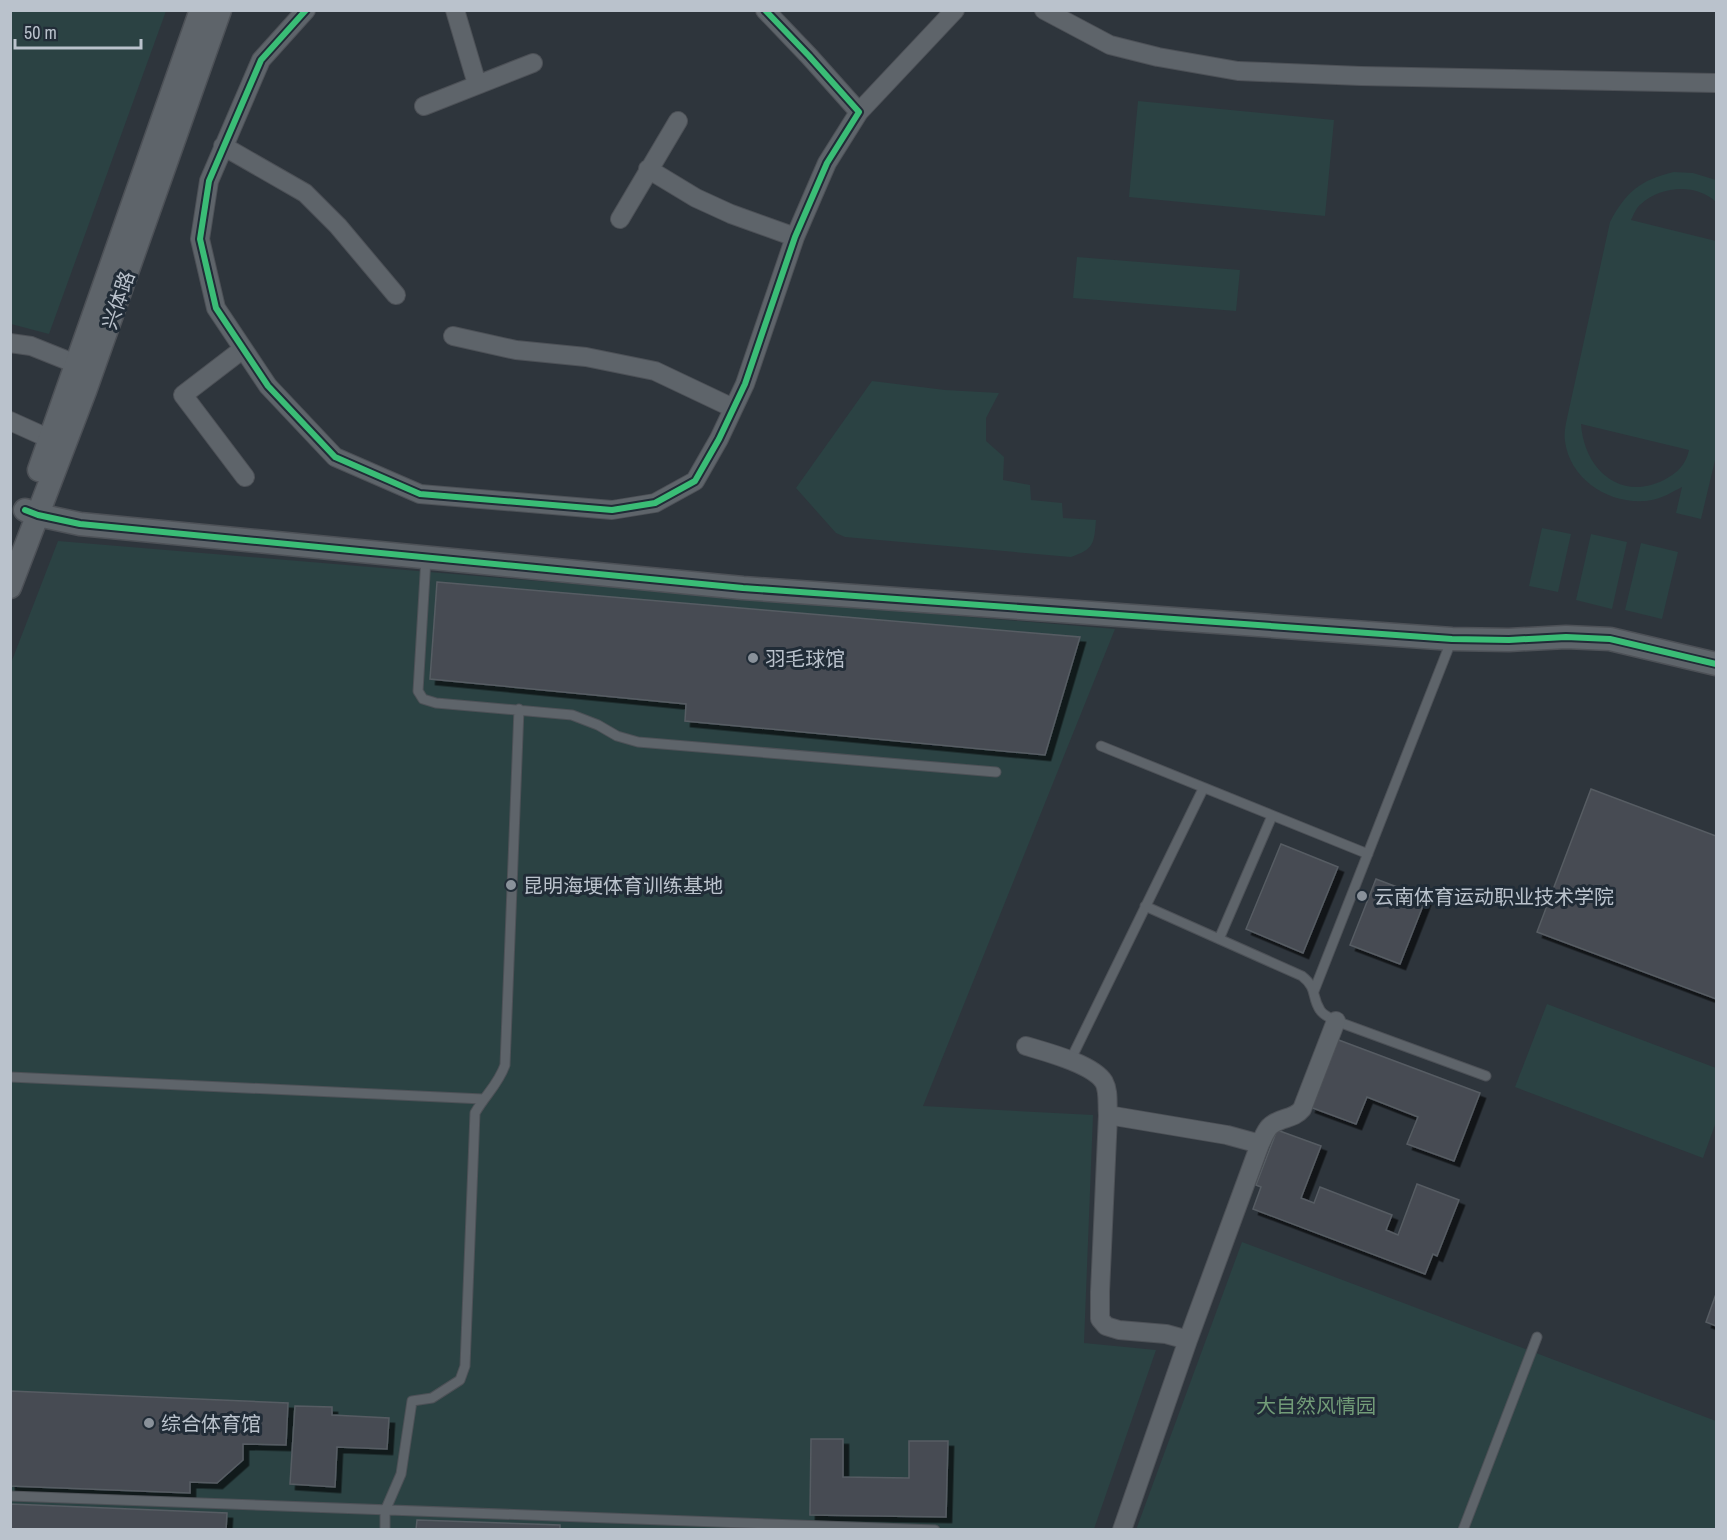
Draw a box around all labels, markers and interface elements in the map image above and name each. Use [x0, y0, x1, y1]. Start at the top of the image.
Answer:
scale bar [15, 12, 141, 50]
text: 50 m [24, 20, 57, 45]
street label: 兴体路 [95, 267, 141, 333]
place label: 羽毛球馆 [765, 645, 845, 672]
marker: 羽毛球馆 [746, 651, 760, 665]
place label: 昆明海埂体育训练基地 [523, 872, 723, 899]
marker: 昆明海埂体育训练基地 [504, 878, 518, 892]
place label: 云南体育运动职业技术学院 [1374, 883, 1614, 910]
marker: 云南体育运动职业技术学院 [1355, 889, 1369, 903]
park label: 大自然风情园 [1256, 1392, 1376, 1419]
place label: 综合体育馆 [161, 1410, 261, 1437]
marker: 综合体育馆 [142, 1416, 156, 1430]

